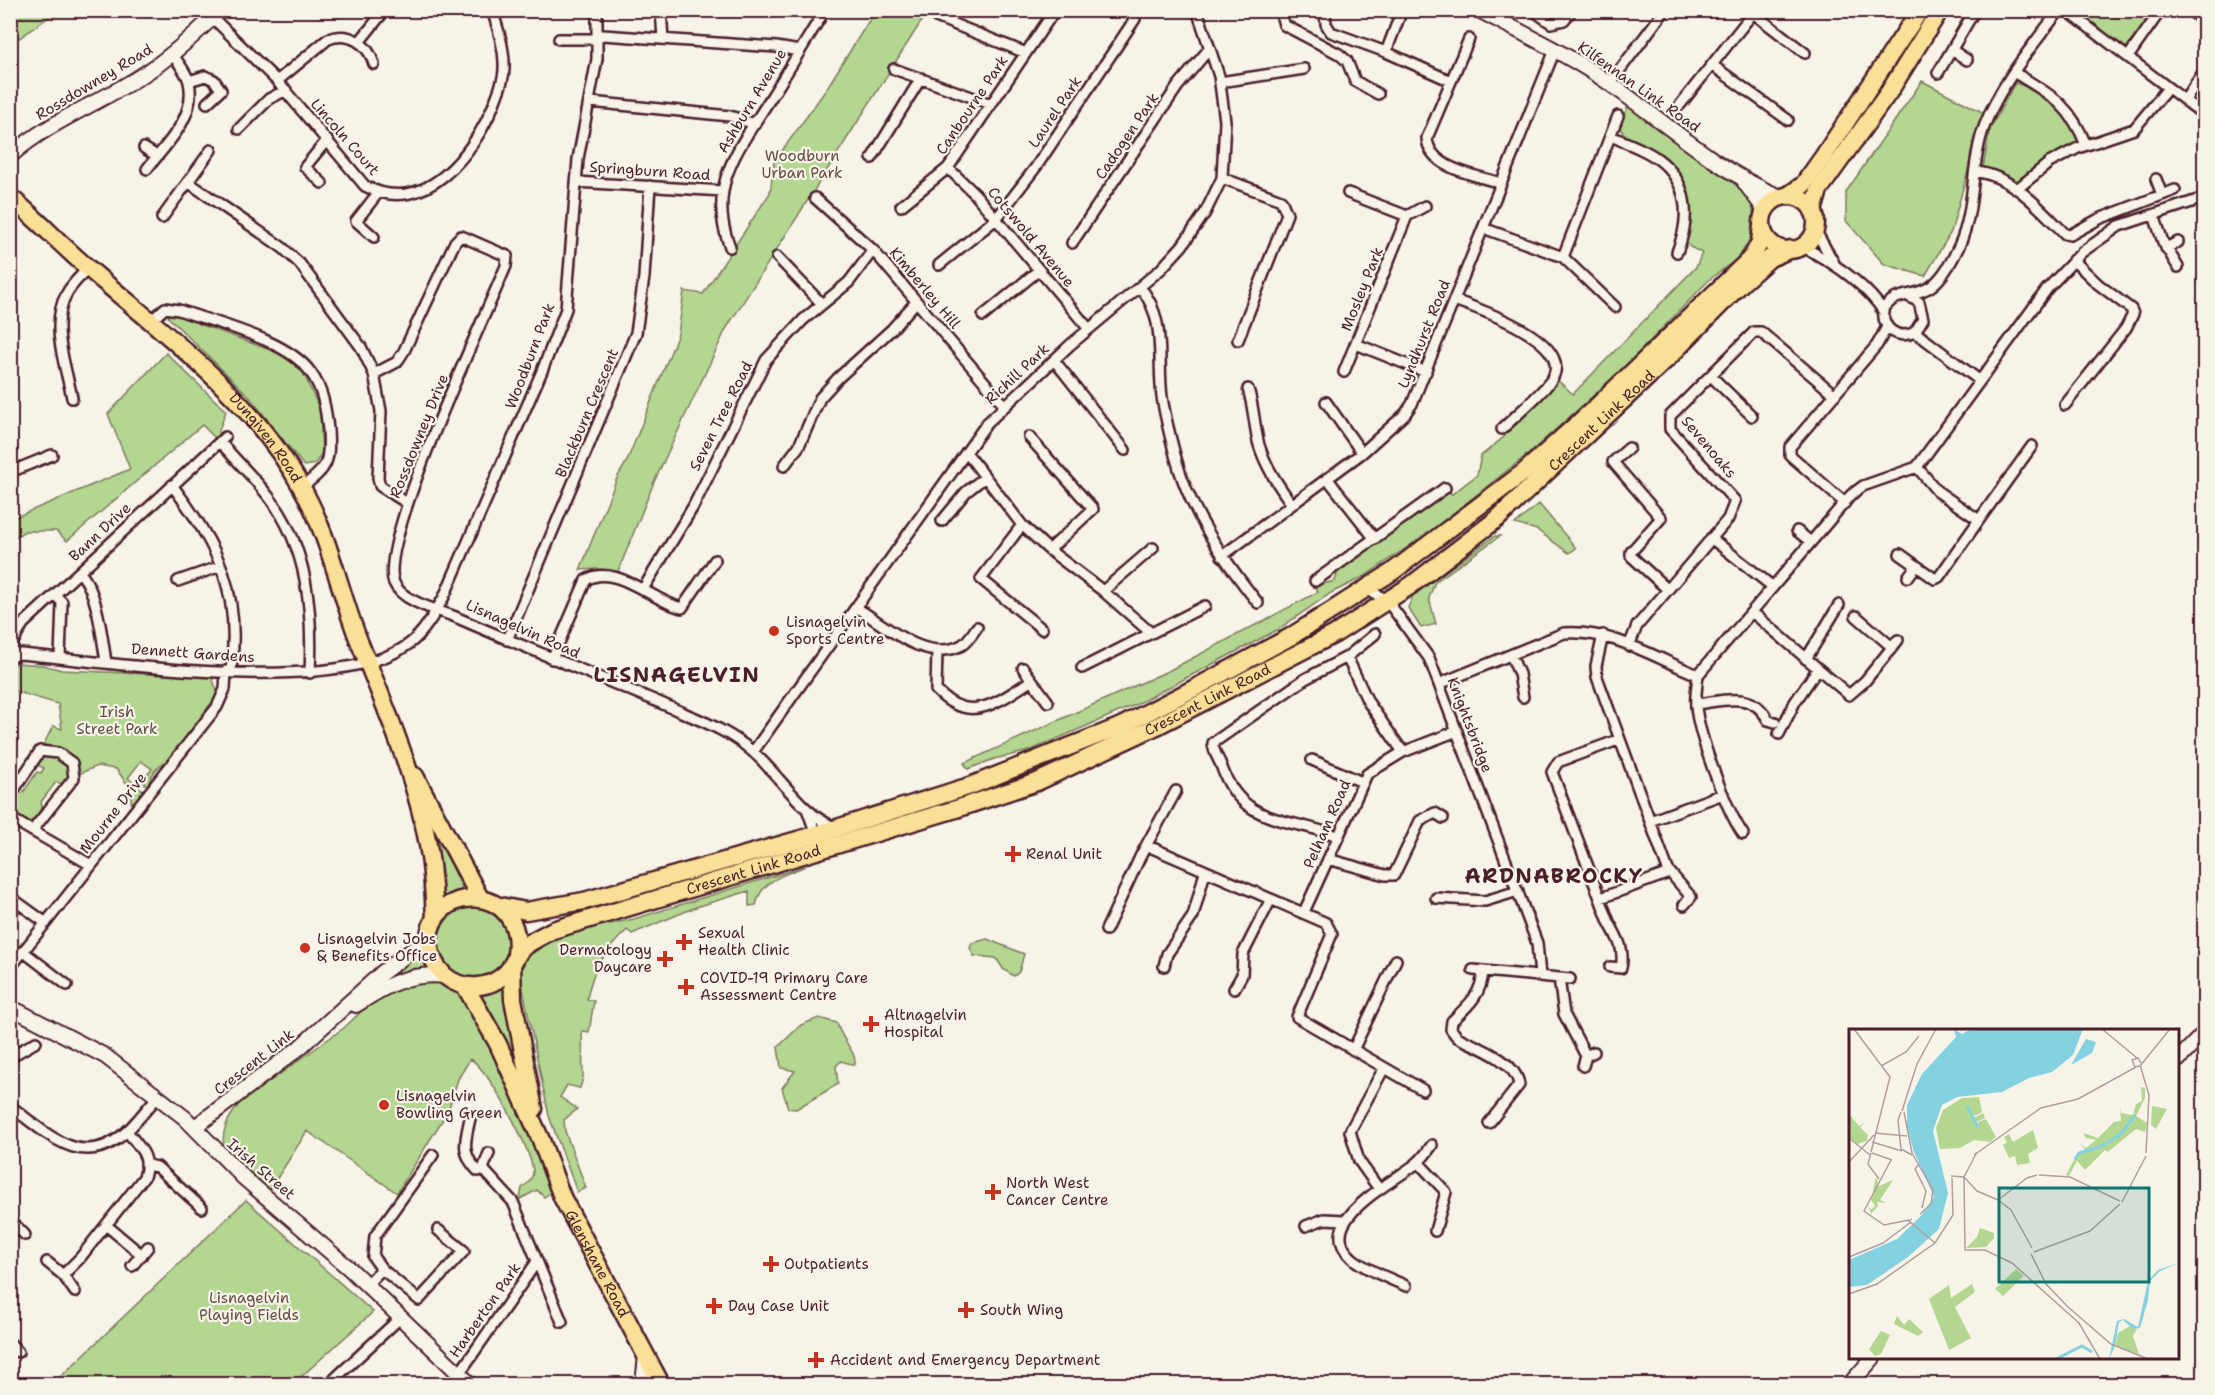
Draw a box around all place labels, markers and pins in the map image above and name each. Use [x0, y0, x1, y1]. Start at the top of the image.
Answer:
place label: Lisnagelvin Sports Centre [786, 612, 884, 649]
marker: Lisnagelvin Sports Centre [767, 624, 781, 638]
place label: Renal Unit [1026, 844, 1102, 864]
marker: Renal Unit [1004, 845, 1022, 863]
place label: Sexual Health Clinic [698, 923, 790, 960]
place label: Lisnagelvin Jobs & Benefits Office [317, 929, 437, 966]
marker: Sexual Health Clinic [675, 933, 693, 951]
place label: Dermatology Daycare [559, 940, 652, 977]
marker: Lisnagelvin Jobs & Benefits Office [298, 941, 312, 955]
marker: Dermatology Daycare [656, 950, 674, 968]
place label: COVID-19 Primary Care Assessment Centre [700, 968, 868, 1005]
marker: COVID-19 Primary Care Assessment Centre [677, 978, 695, 996]
place label: Altnagelvin Hospital [884, 1005, 967, 1042]
marker: Altnagelvin Hospital [862, 1015, 880, 1033]
place label: Lisnagelvin Bowling Green [396, 1086, 502, 1123]
marker: Lisnagelvin Bowling Green [377, 1098, 391, 1112]
place label: North West Cancer Centre [1006, 1173, 1109, 1210]
marker: North West Cancer Centre [984, 1183, 1002, 1201]
place label: Outpatients [784, 1254, 869, 1274]
marker: Outpatients [762, 1255, 780, 1273]
place label: Day Case Unit [728, 1296, 829, 1316]
marker: Day Case Unit [705, 1297, 723, 1315]
place label: South Wing [980, 1300, 1063, 1320]
marker: South Wing [957, 1301, 975, 1319]
place label: Accident and Emergency Department [830, 1350, 1100, 1370]
marker: Accident and Emergency Department [807, 1351, 825, 1369]

